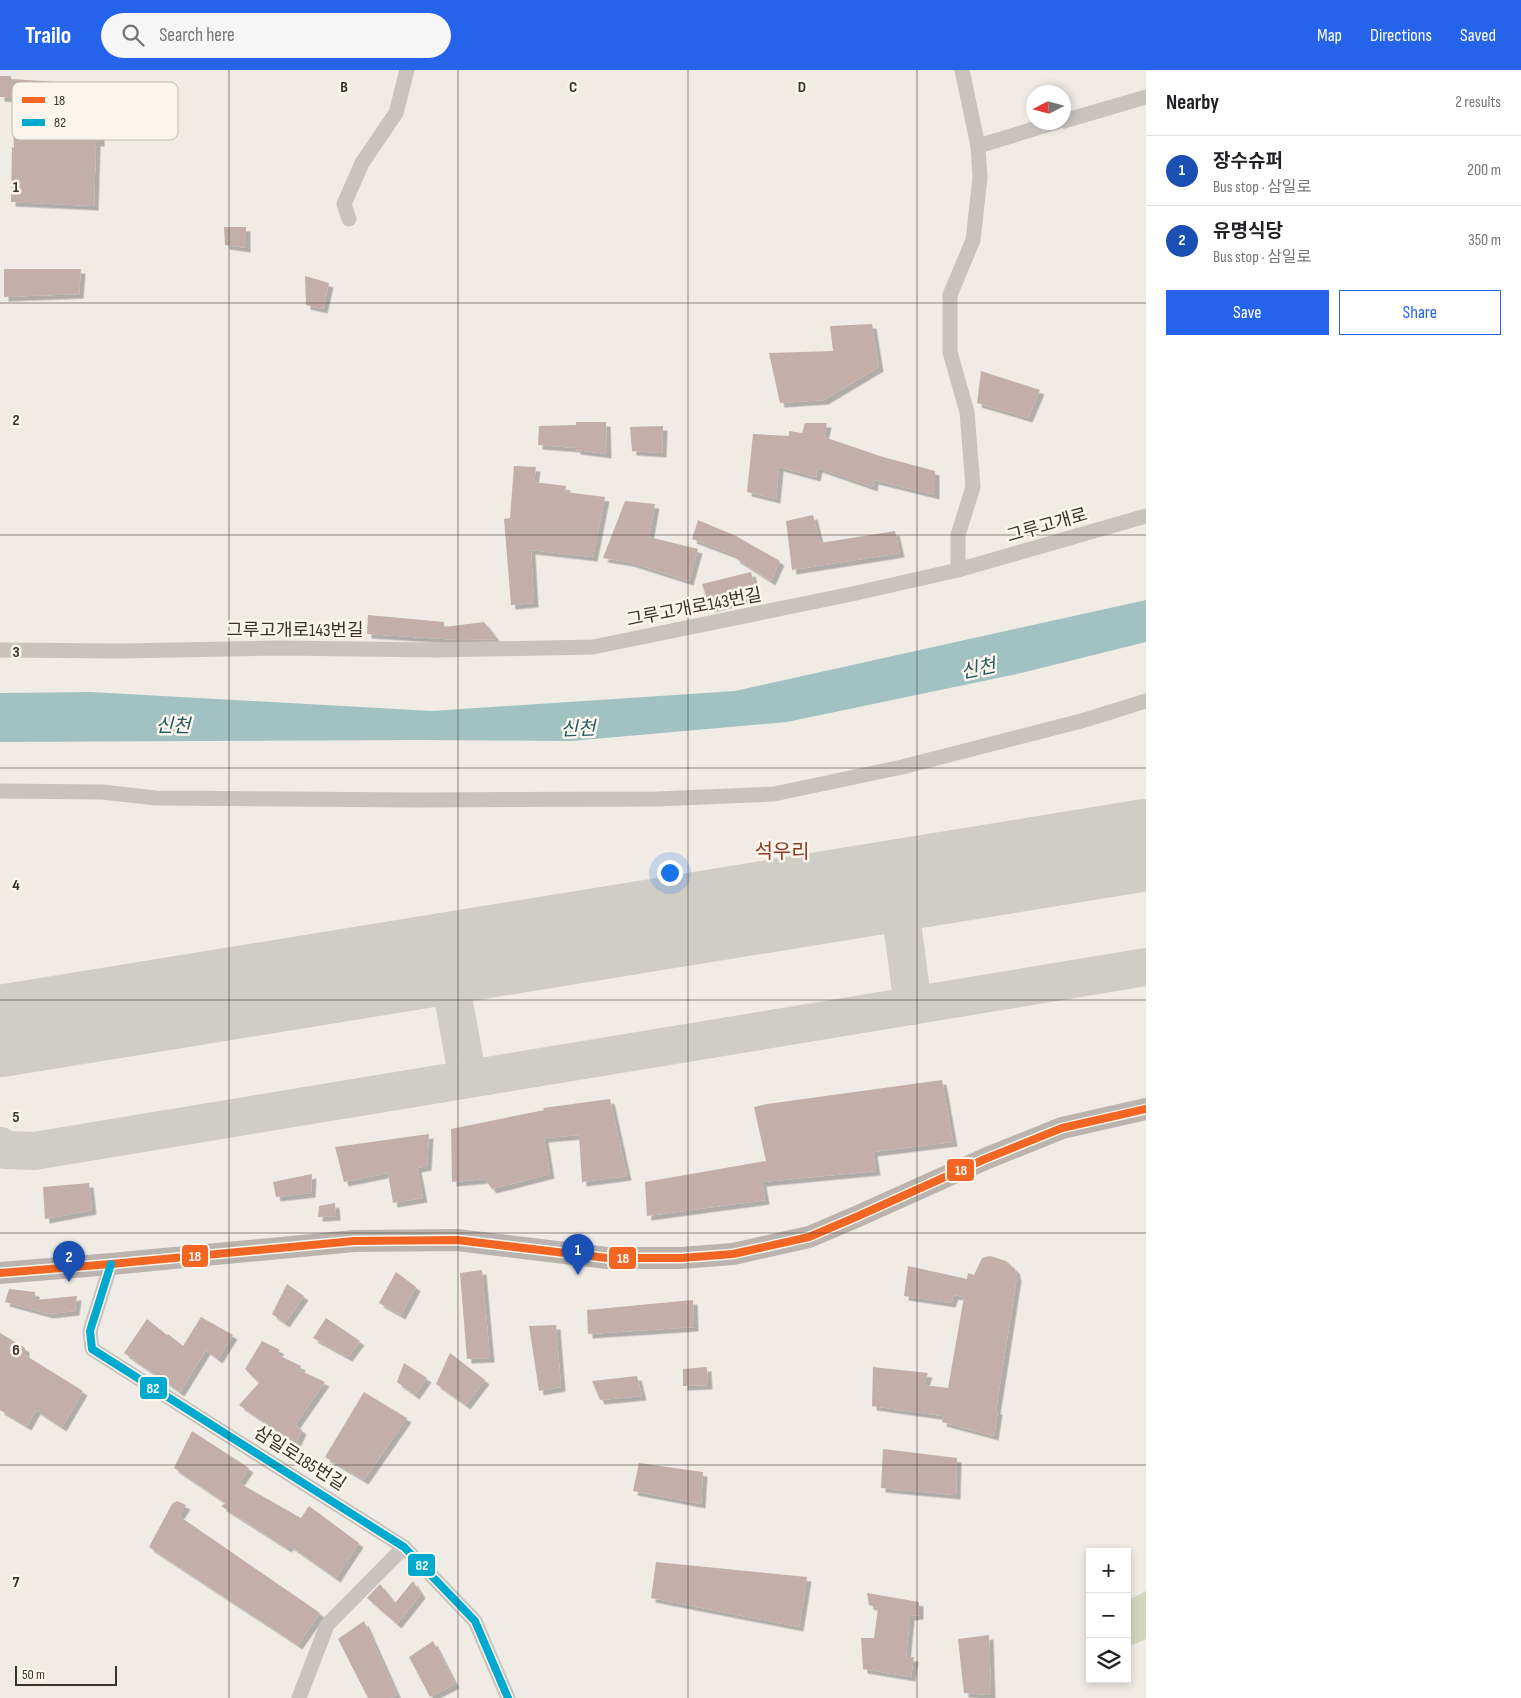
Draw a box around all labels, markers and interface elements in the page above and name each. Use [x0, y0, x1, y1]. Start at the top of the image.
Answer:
search box [101, 13, 451, 58]
text: Trailo [25, 21, 71, 50]
icon: search [119, 21, 147, 49]
text: Search here [159, 24, 235, 47]
text: Map [1317, 25, 1342, 46]
text: Directions [1370, 25, 1432, 46]
text: Saved [1460, 25, 1496, 46]
text: B [340, 78, 348, 97]
text: C [569, 78, 577, 97]
text: D [798, 78, 806, 97]
legend [12, 82, 178, 140]
north arrow [1026, 85, 1071, 130]
text: Nearby [1166, 90, 1219, 115]
text: 18 [54, 92, 65, 109]
text: 2 results [1455, 93, 1501, 112]
text: 82 [54, 114, 66, 131]
text: 장수슈퍼 [1213, 150, 1283, 173]
text: 1 [1179, 161, 1185, 180]
text: 200 m [1467, 161, 1501, 180]
text: 1 [13, 178, 20, 197]
text: Bus stop · 삼일로 [1213, 178, 1311, 197]
text: 유명식당 [1213, 220, 1283, 243]
text: 2 [1178, 231, 1186, 250]
text: 350 m [1468, 231, 1501, 250]
text: Bus stop · 삼일로 [1213, 248, 1311, 267]
button: Save [1166, 290, 1329, 335]
button: Share [1339, 290, 1501, 335]
text: 2 [12, 411, 20, 430]
street label: 그루고개로 [1004, 504, 1090, 547]
street label: 그루고개로143번길 [625, 584, 764, 631]
street label: 그루고개로143번길 [226, 620, 364, 641]
text: 3 [12, 643, 20, 662]
water label: 신천 [959, 654, 999, 684]
water label: 신천 [155, 715, 192, 738]
water label: 신천 [560, 717, 597, 742]
district label: 석우리 [754, 840, 810, 864]
your location [657, 860, 683, 886]
text: 4 [12, 876, 20, 895]
text: 5 [12, 1108, 20, 1127]
line badge: 18 [946, 1158, 975, 1182]
text: 18 [955, 1162, 967, 1179]
pin: 1 [562, 1234, 594, 1275]
pin: 2 [53, 1241, 85, 1282]
line badge: 18 [181, 1244, 209, 1268]
line badge: 18 [608, 1246, 637, 1270]
text: 18 [189, 1248, 201, 1265]
text: 18 [617, 1250, 629, 1267]
text: 6 [12, 1341, 20, 1360]
line badge: 82 [139, 1376, 168, 1400]
text: 82 [147, 1380, 159, 1397]
street label: 삼일로185번길 [250, 1422, 349, 1495]
map controls [1086, 1548, 1131, 1683]
button: + [1086, 1548, 1131, 1593]
line badge: 82 [407, 1553, 436, 1577]
text: 82 [416, 1557, 428, 1574]
text: 7 [13, 1573, 20, 1592]
button: − [1086, 1593, 1131, 1638]
button: layers [1086, 1638, 1131, 1683]
scale bar [15, 1663, 118, 1686]
text: 50 m [22, 1666, 45, 1683]

